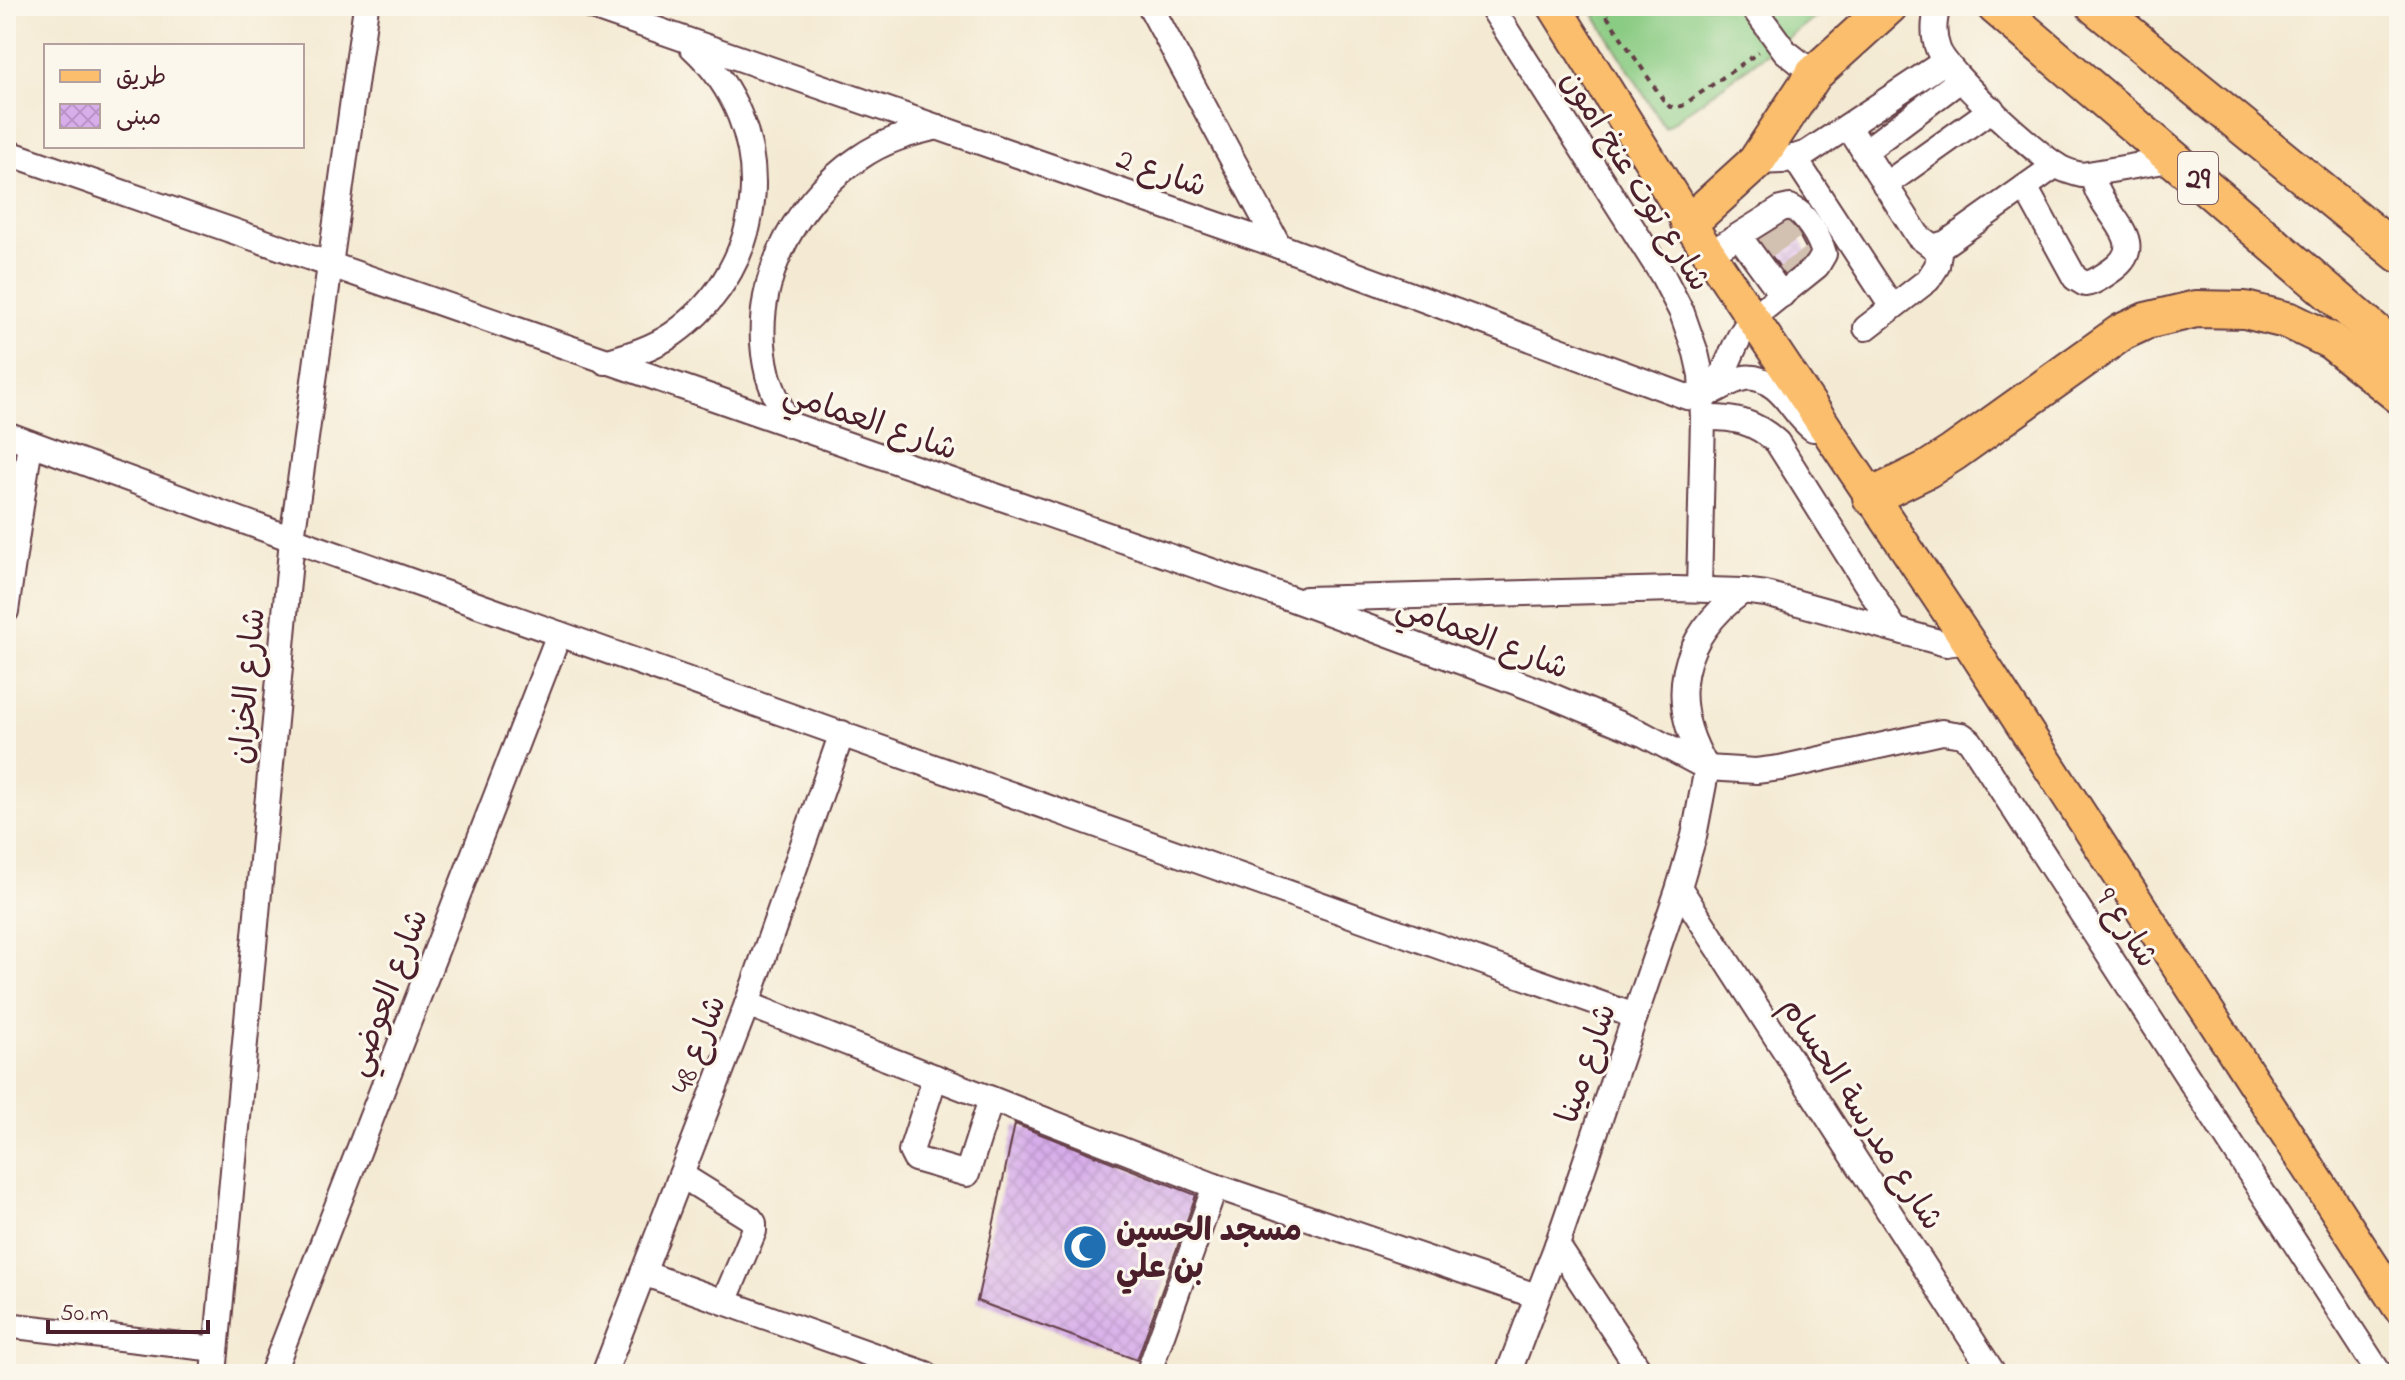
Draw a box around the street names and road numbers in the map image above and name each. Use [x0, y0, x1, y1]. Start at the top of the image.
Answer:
street label: شارع توت عنخ امون [1547, 62, 1721, 302]
street label: شارع 2 [1109, 137, 1213, 212]
road number: 29 [2178, 152, 2218, 204]
street label: شارع العمامي [776, 372, 963, 476]
street label: شارع العمامي [1388, 585, 1575, 695]
street label: شارع الخزان [219, 606, 280, 766]
street label: شارع 9 [2082, 880, 2168, 978]
street label: شارع العوضي [336, 903, 444, 1084]
street label: شارع 48 [660, 989, 741, 1101]
street label: شارع مدرسة الحسام [1767, 989, 1953, 1241]
street label: شارع مينا [1546, 998, 1631, 1130]

